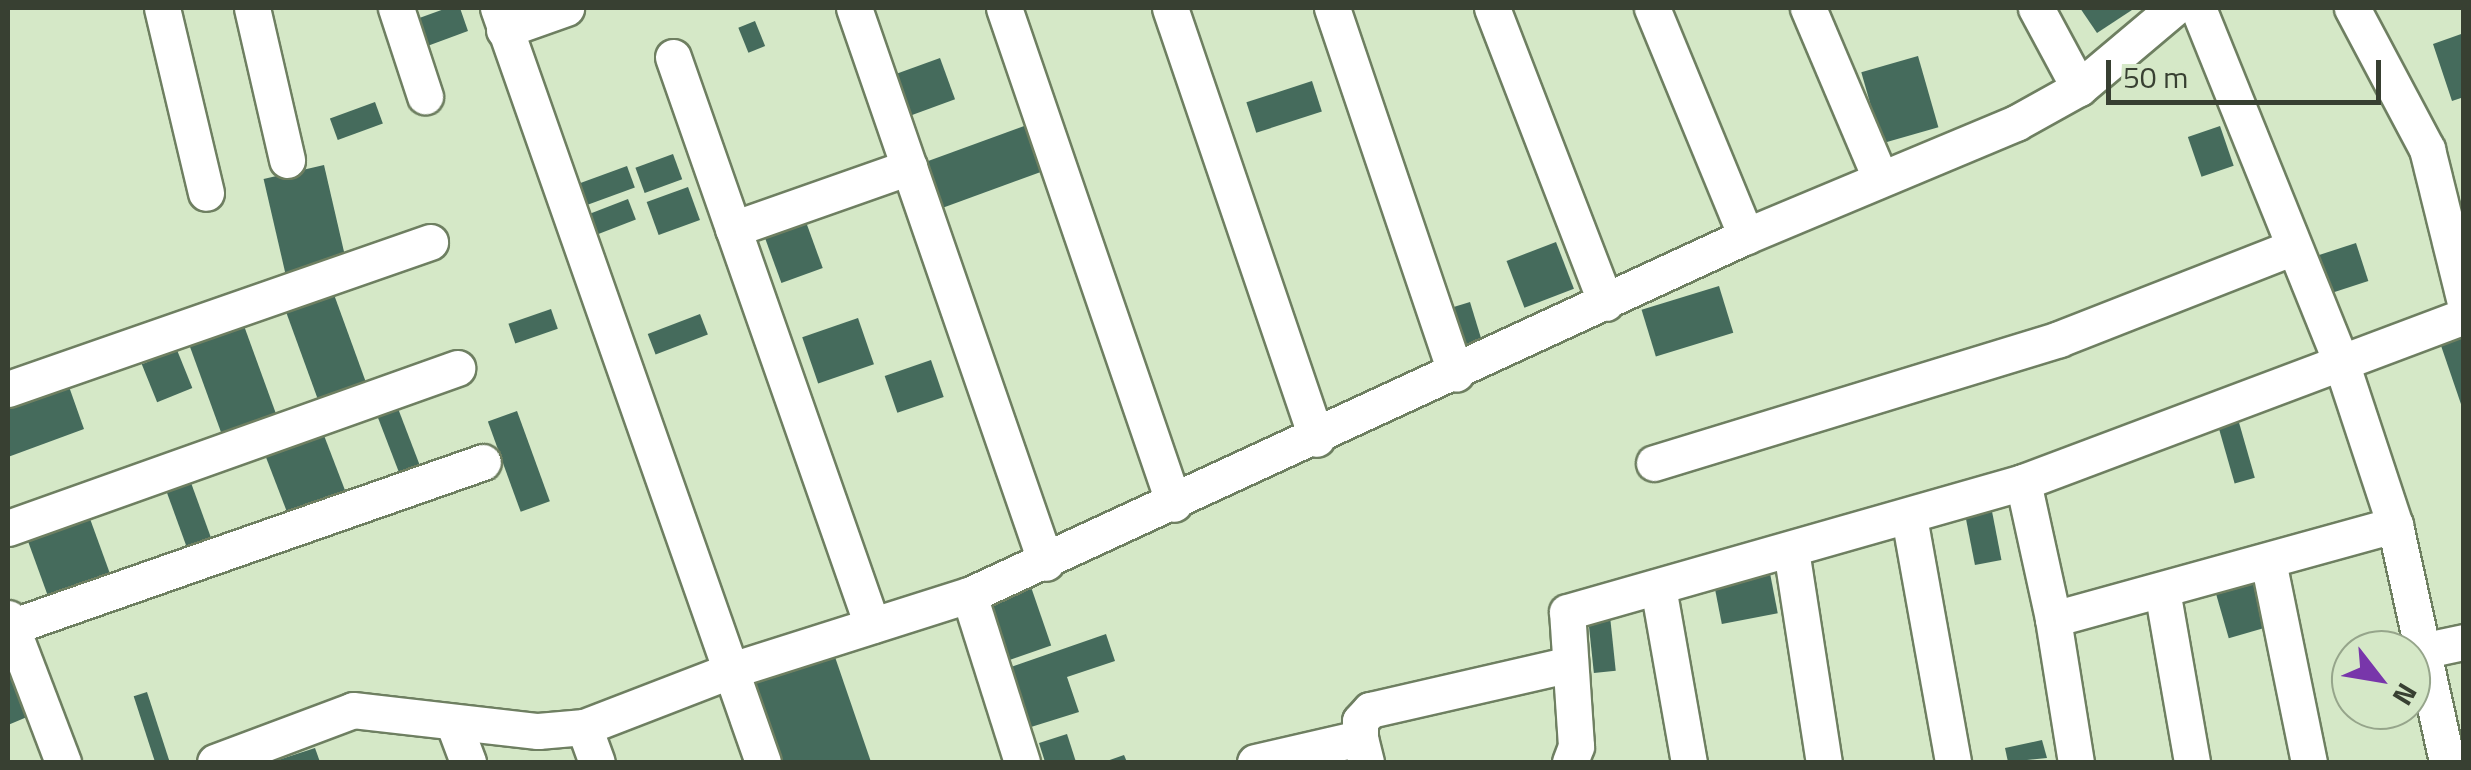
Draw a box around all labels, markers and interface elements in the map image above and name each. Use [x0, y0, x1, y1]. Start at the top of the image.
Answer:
scale bar [2111, 40, 2386, 102]
text: 50 m [2123, 54, 2188, 100]
north arrow [2331, 630, 2431, 730]
text: N [2382, 675, 2429, 714]

